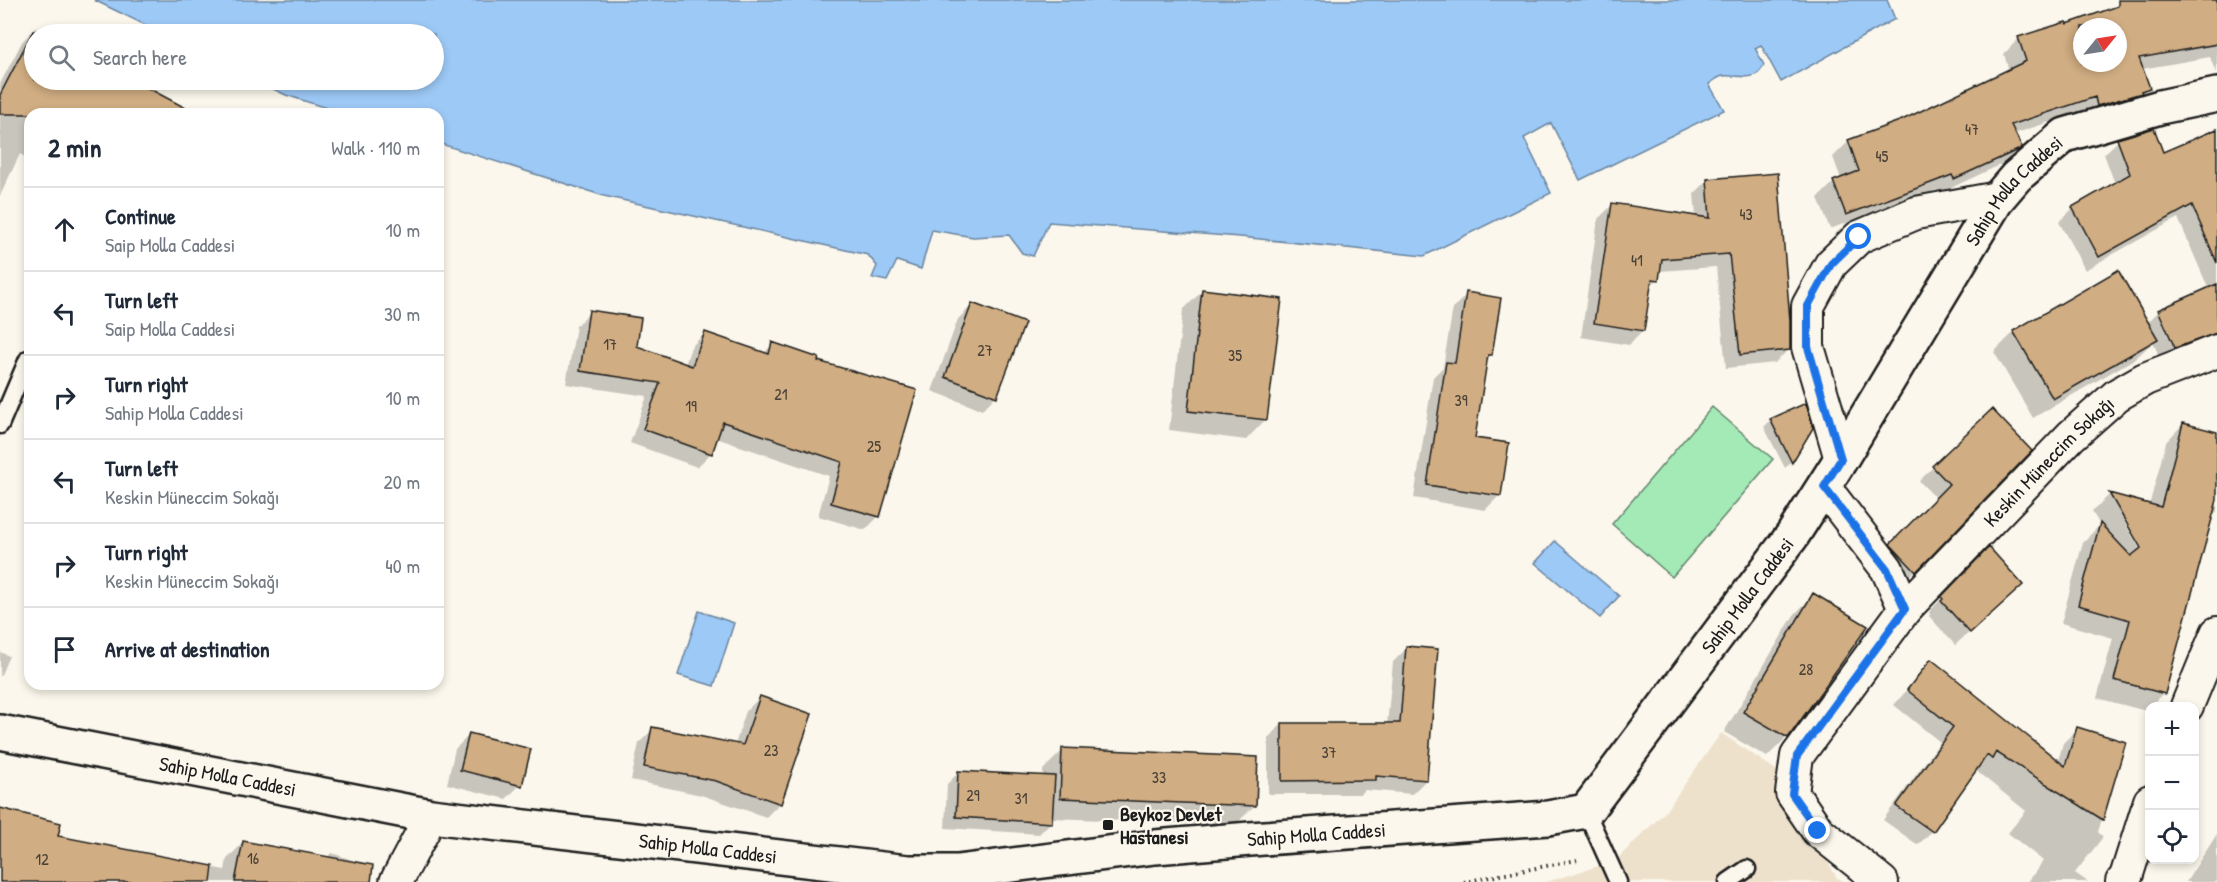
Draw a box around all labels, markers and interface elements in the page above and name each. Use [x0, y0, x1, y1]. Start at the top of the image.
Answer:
north arrow [2073, 18, 2127, 72]
search box [24, 24, 444, 90]
icon: search [45, 41, 78, 74]
text: Search here [93, 42, 187, 72]
house number: 47 [1965, 118, 1979, 140]
street label: Sahip Molla Caddesi [1958, 129, 2068, 251]
text: 2 min [48, 130, 101, 165]
text: Walk · 110 m [331, 134, 420, 161]
house number: 45 [1876, 145, 1889, 167]
text: Continue [105, 201, 176, 231]
house number: 43 [1739, 203, 1753, 225]
icon: ahead [48, 213, 81, 246]
text: 10 m [386, 216, 420, 243]
route start [1845, 223, 1871, 249]
text: Saip Molla Caddesi [105, 231, 235, 258]
house number: 41 [1631, 249, 1643, 271]
text: Turn left [105, 285, 178, 315]
icon: left [48, 297, 81, 330]
text: 30 m [384, 300, 420, 327]
text: Saip Molla Caddesi [105, 315, 235, 342]
house number: 17 [603, 333, 617, 355]
house number: 27 [977, 339, 993, 361]
house number: 35 [1228, 344, 1242, 366]
text: Turn right [105, 369, 188, 399]
icon: right [48, 381, 81, 414]
house number: 21 [774, 383, 788, 405]
text: 10 m [386, 384, 420, 411]
house number: 39 [1454, 389, 1468, 411]
street label: Keskin Müneccim Sokağı [1977, 390, 2120, 532]
house number: 19 [685, 395, 697, 417]
text: Sahip Molla Caddesi [105, 399, 244, 426]
house number: 25 [867, 435, 881, 457]
text: Turn left [105, 453, 178, 483]
icon: left [48, 465, 81, 498]
text: 20 m [383, 468, 420, 495]
text: Keskin Müneccim Sokağı [105, 483, 279, 510]
street label: Sahip Molla Caddesi [1695, 532, 1799, 659]
text: Turn right [105, 537, 188, 567]
icon: right [48, 549, 81, 582]
text: 40 m [385, 552, 420, 579]
text: Keskin Müneccim Sokağı [105, 567, 279, 594]
icon: arrive [48, 633, 81, 666]
text: Arrive at destination [105, 634, 270, 664]
house number: 28 [1799, 658, 1813, 680]
map controls [2145, 702, 2199, 864]
button: + [2145, 702, 2199, 756]
house number: 23 [764, 739, 778, 761]
house number: 37 [1321, 741, 1337, 763]
street label: Sahip Molla Caddesi [157, 749, 298, 802]
button: − [2145, 756, 2199, 810]
house number: 33 [1152, 766, 1166, 788]
house number: 29 [966, 784, 980, 806]
house number: 31 [1015, 787, 1028, 809]
place label: Beykoz Devlet Hastanesi [1120, 800, 1223, 850]
button: locate [2145, 810, 2199, 864]
street label: Sahip Molla Caddesi [1246, 815, 1387, 852]
route end [1804, 817, 1830, 843]
marker: Beykoz Devlet Hastanesi [1101, 818, 1115, 832]
street label: Sahip Molla Caddesi [638, 827, 779, 870]
house number: 16 [247, 847, 259, 869]
house number: 12 [35, 848, 49, 870]

